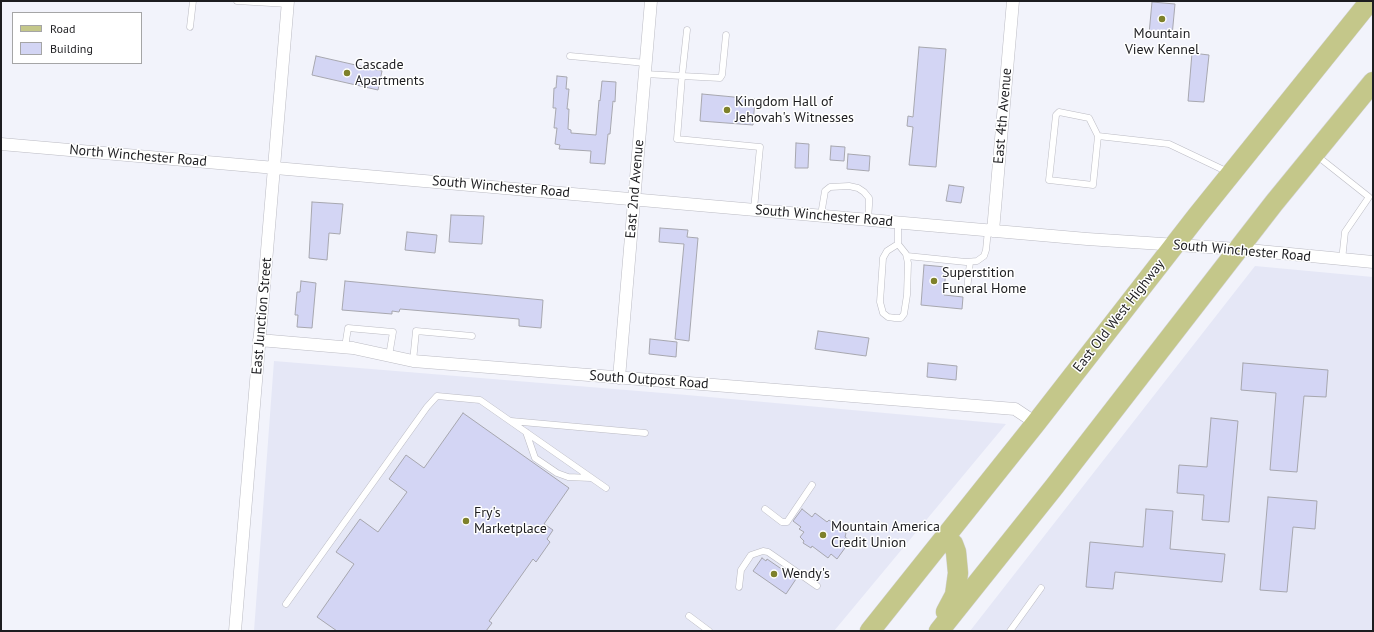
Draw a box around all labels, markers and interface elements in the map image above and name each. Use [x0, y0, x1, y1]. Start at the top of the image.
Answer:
legend [12, 12, 142, 64]
marker: Mountain View Kennel [1157, 14, 1167, 24]
text: Road [50, 21, 75, 36]
place label: Mountain View Kennel [1125, 26, 1199, 58]
text: Building [50, 41, 93, 56]
place label: Cascade Apartments [355, 57, 424, 90]
street label: East 4th Avenue [990, 67, 1016, 165]
marker: Cascade Apartments [342, 68, 352, 78]
place label: Kingdom Hall of Jehovah's Witnesses [735, 94, 854, 126]
marker: Kingdom Hall of Jehovah's Witnesses [722, 105, 732, 115]
street label: East 2nd Avenue [622, 139, 648, 239]
street label: North Winchester Road [68, 142, 208, 170]
street label: South Winchester Road [431, 173, 571, 201]
street label: South Winchester Road [754, 202, 894, 230]
street label: South Winchester Road [1172, 237, 1312, 265]
street label: East Old West Highway [1070, 256, 1168, 376]
street label: East Junction Street [249, 257, 275, 375]
place label: Superstition Funeral Home [942, 265, 1026, 298]
marker: Superstition Funeral Home [929, 276, 939, 286]
street label: South Outpost Road [589, 367, 709, 393]
place label: Fry's Marketplace [474, 505, 547, 538]
marker: Fry's Marketplace [461, 516, 471, 526]
place label: Mountain America Credit Union [831, 519, 940, 552]
marker: Mountain America Credit Union [818, 530, 828, 540]
place label: Wendy's [782, 566, 830, 582]
marker: Wendy's [769, 569, 779, 579]

